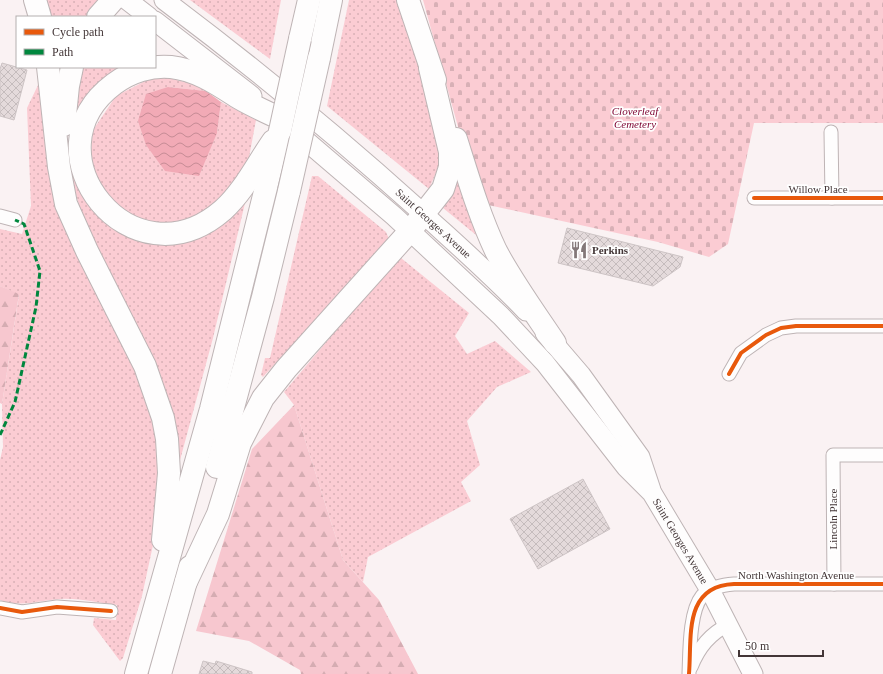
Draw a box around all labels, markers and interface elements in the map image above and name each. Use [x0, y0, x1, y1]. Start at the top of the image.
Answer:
legend [16, 16, 156, 68]
text: Cycle path [52, 25, 104, 39]
text: Path [52, 45, 73, 59]
park label: Cloverleaf Cemetery [612, 105, 660, 130]
street label: Willow Place [788, 183, 848, 195]
street label: Saint Georges Avenue [393, 186, 474, 260]
restaurant icon: Perkins [569, 240, 589, 260]
place label: Perkins [592, 244, 629, 256]
street label: Lincoln Place [827, 488, 839, 549]
street label: Saint Georges Avenue [651, 496, 711, 586]
street label: North Washington Avenue [738, 569, 854, 581]
scale bar [739, 632, 823, 658]
text: 50 m [745, 639, 770, 653]

